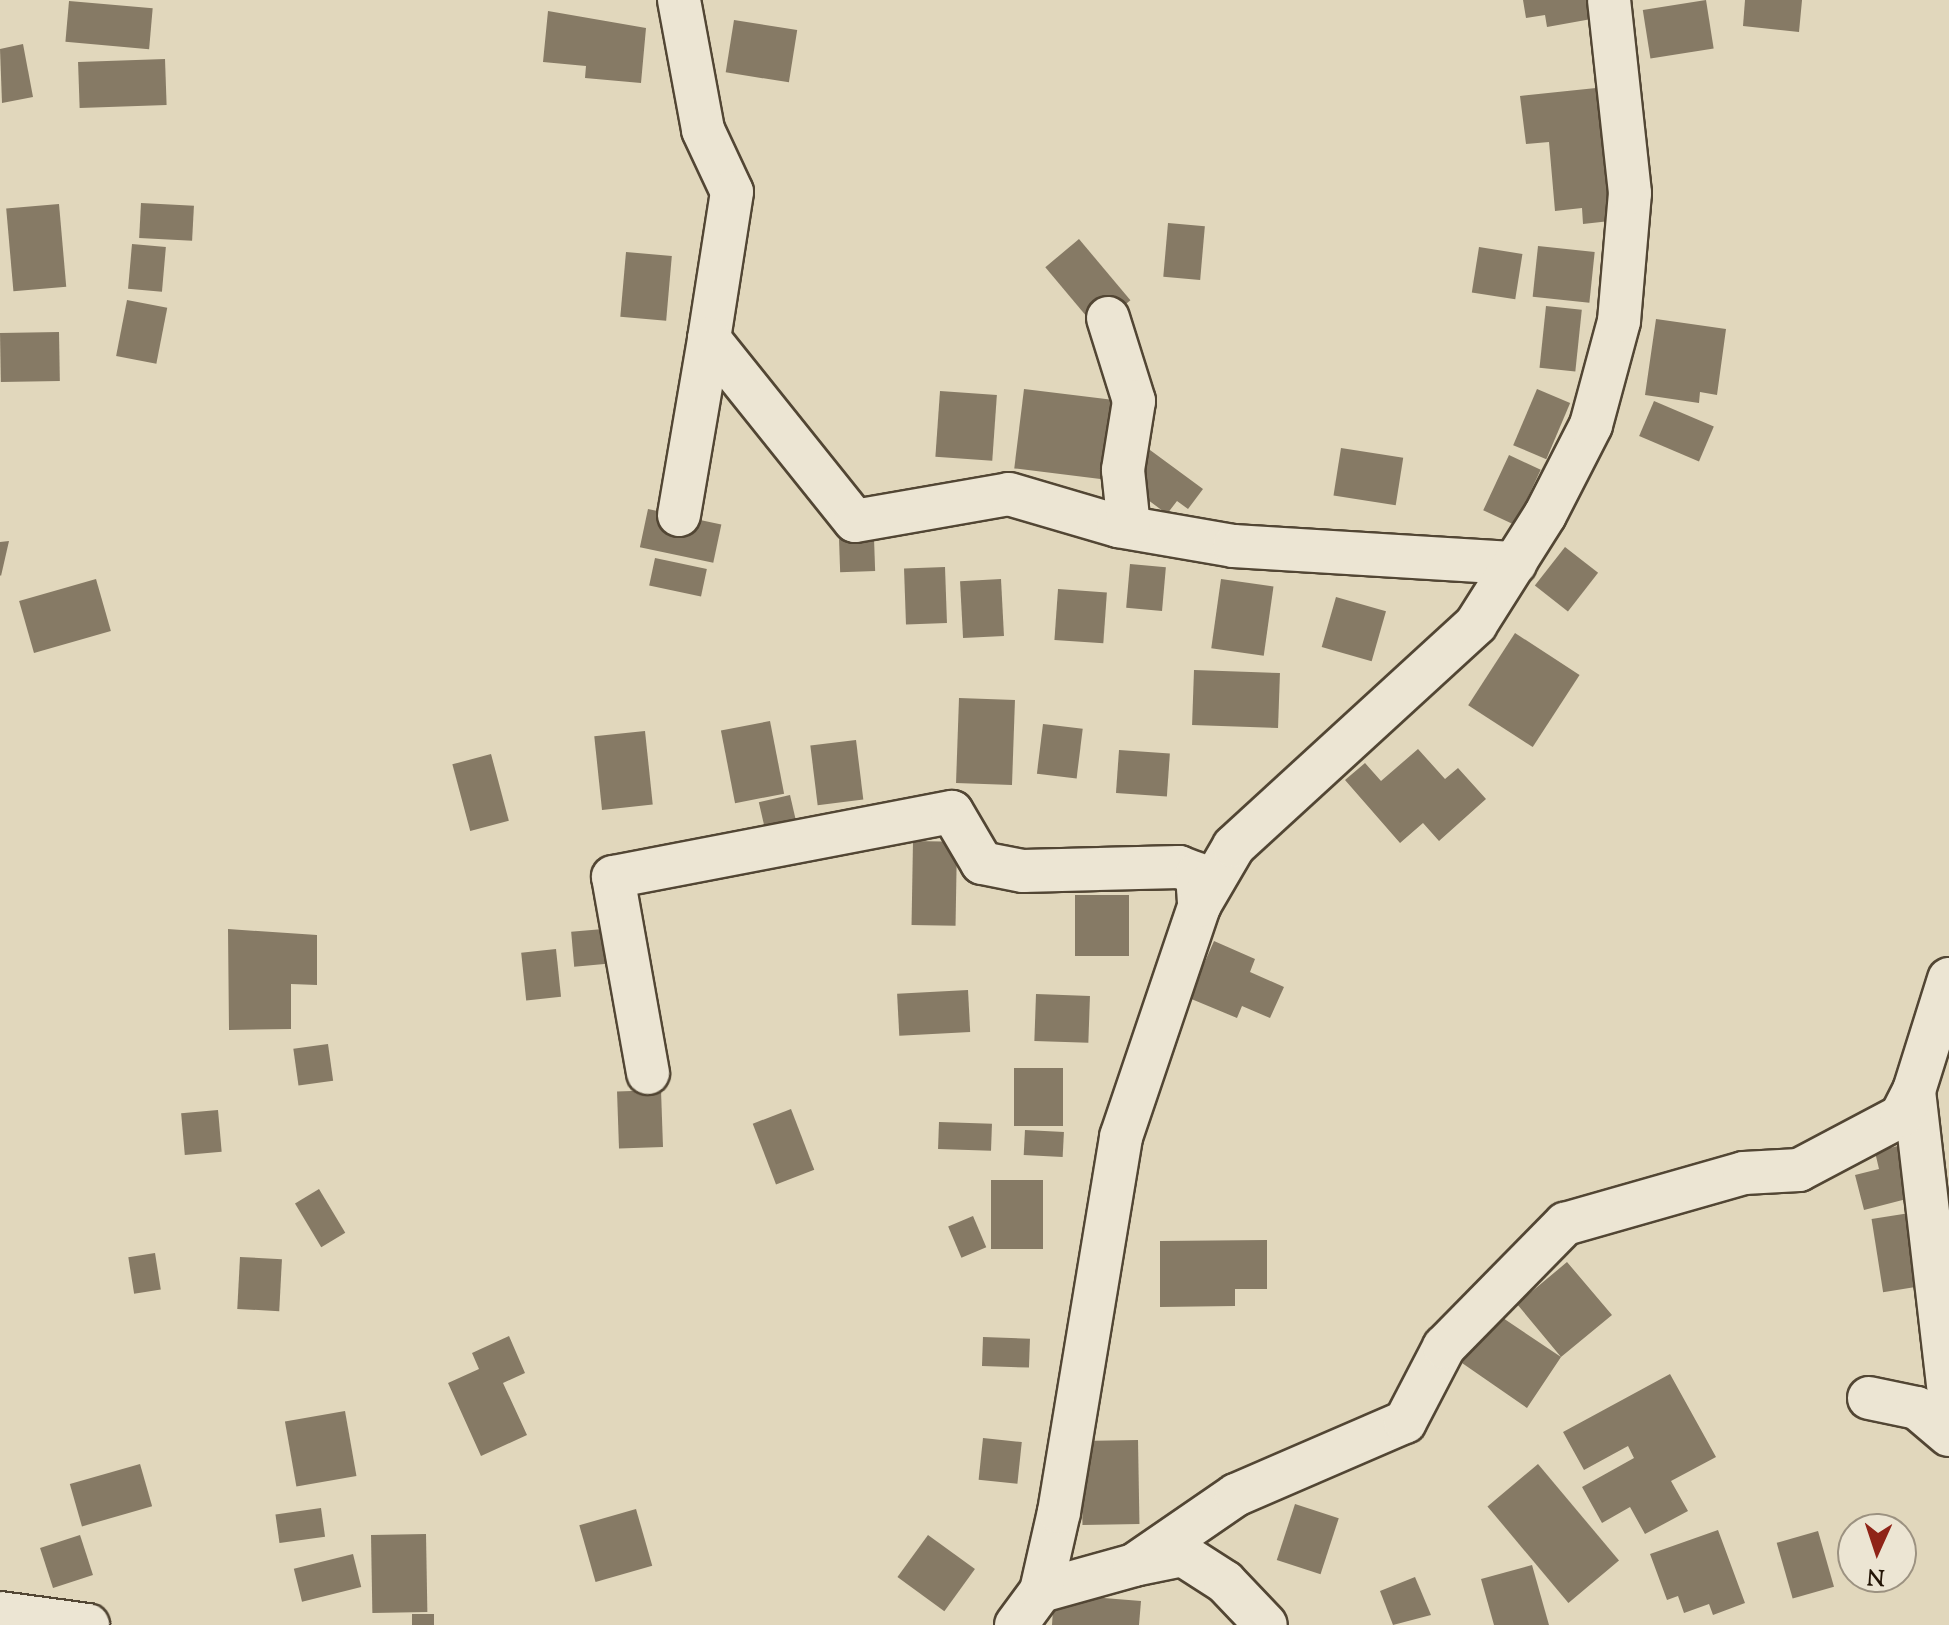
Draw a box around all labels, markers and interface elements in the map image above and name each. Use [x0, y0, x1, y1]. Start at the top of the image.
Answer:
north arrow [1837, 1513, 1917, 1593]
text: N [1866, 1559, 1885, 1591]

